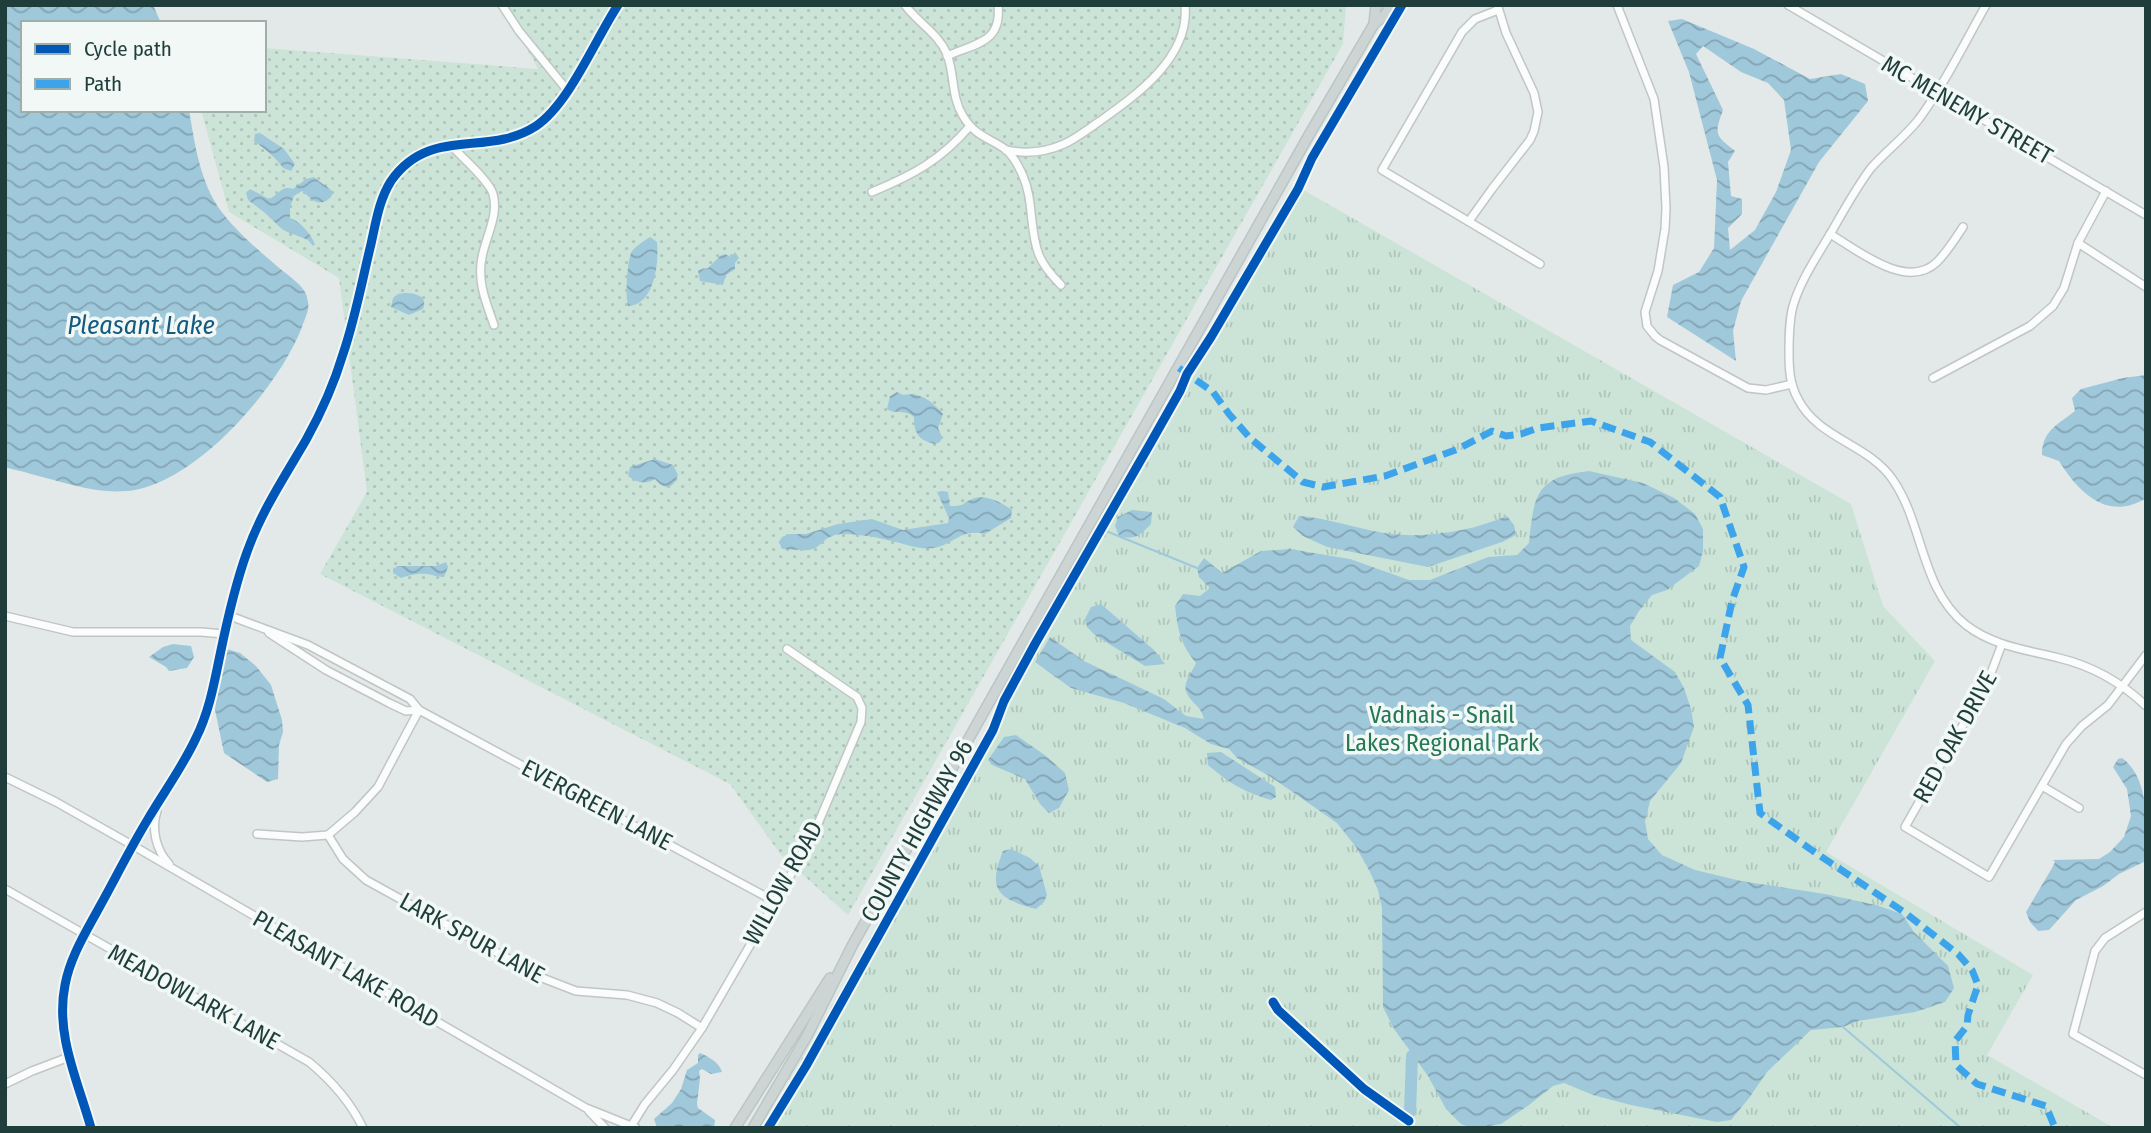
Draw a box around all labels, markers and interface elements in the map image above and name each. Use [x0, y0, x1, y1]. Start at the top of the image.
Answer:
legend [21, 21, 266, 112]
text: Cycle path [84, 36, 172, 62]
street label: MC MENEMY STREET [1877, 50, 2057, 170]
text: Path [84, 71, 122, 97]
water label: Pleasant Lake [67, 310, 215, 341]
street label: RED OAK DRIVE [1907, 666, 2003, 808]
park label: Vadnais - Snail Lakes Regional Park [1345, 701, 1540, 757]
street label: COUNTY HIGHWAY 96 [855, 735, 979, 927]
street label: EVERGREEN LANE [517, 754, 677, 856]
street label: WILLOW ROAD [737, 816, 829, 950]
street label: LARK SPUR LANE [395, 887, 549, 989]
street label: PLEASANT LAKE ROAD [248, 904, 444, 1034]
street label: MEADOWLARK LANE [103, 938, 285, 1056]

